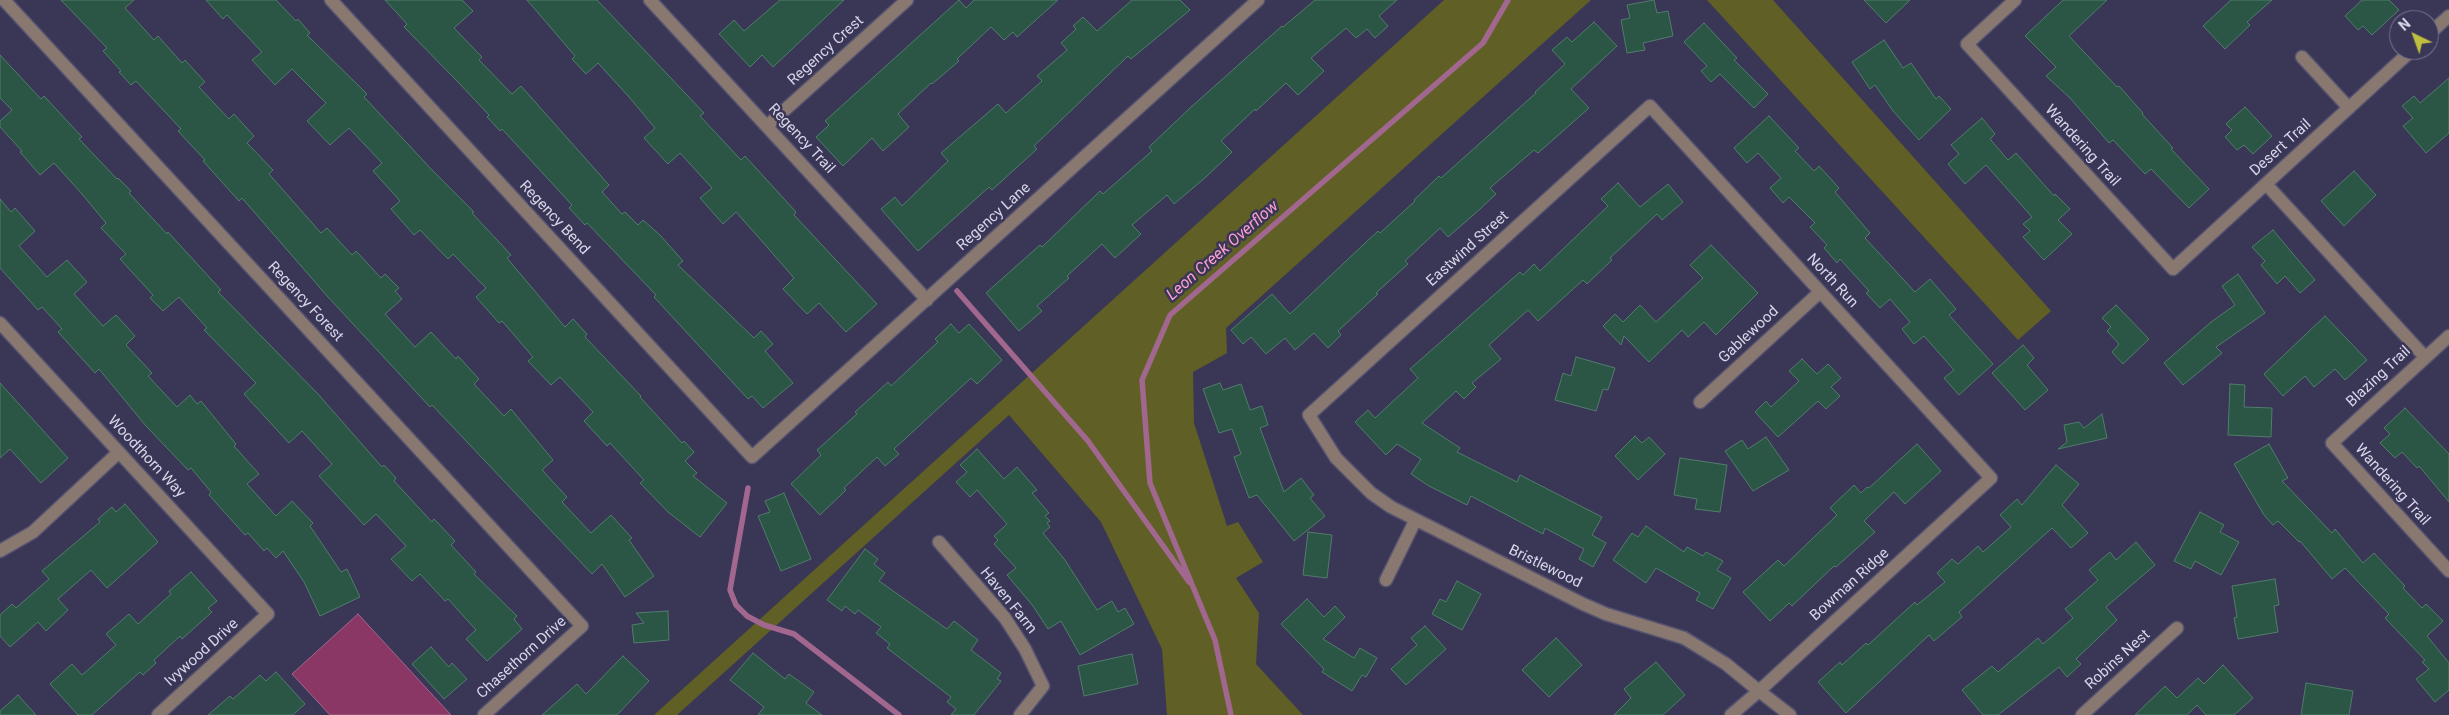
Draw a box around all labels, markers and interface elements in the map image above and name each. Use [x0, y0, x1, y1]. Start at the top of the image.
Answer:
north arrow [2389, 10, 2439, 60]
street label: Regency Crest [784, 12, 868, 90]
text: N [2396, 15, 2414, 34]
street label: Regency Trail [764, 100, 838, 178]
street label: Wandering Trail [2041, 101, 2123, 191]
street label: Desert Trail [2247, 116, 2315, 180]
street label: Regency Bend [515, 177, 593, 259]
street label: Regency Lane [953, 179, 1035, 255]
water label: Leon Creek Overflow [1163, 197, 1283, 305]
street label: Eastwind Street [1423, 207, 1513, 291]
street label: North Run [1802, 250, 1862, 312]
street label: Regency Forest [263, 258, 347, 346]
street label: Gablewood [1715, 303, 1783, 367]
street label: Blazing Trail [2343, 343, 2415, 411]
street label: Woodthorn Way [103, 412, 189, 502]
street label: Wandering Trail [2351, 440, 2433, 530]
street label: Bristlewood [1505, 542, 1585, 592]
street label: Bowman Ridge [1807, 545, 1893, 625]
street label: Haven Farm [976, 564, 1040, 638]
street label: Chasethorn Drive [473, 613, 571, 703]
street label: Ivywood Drive [162, 615, 242, 691]
street label: Robins Nest [2082, 626, 2154, 694]

